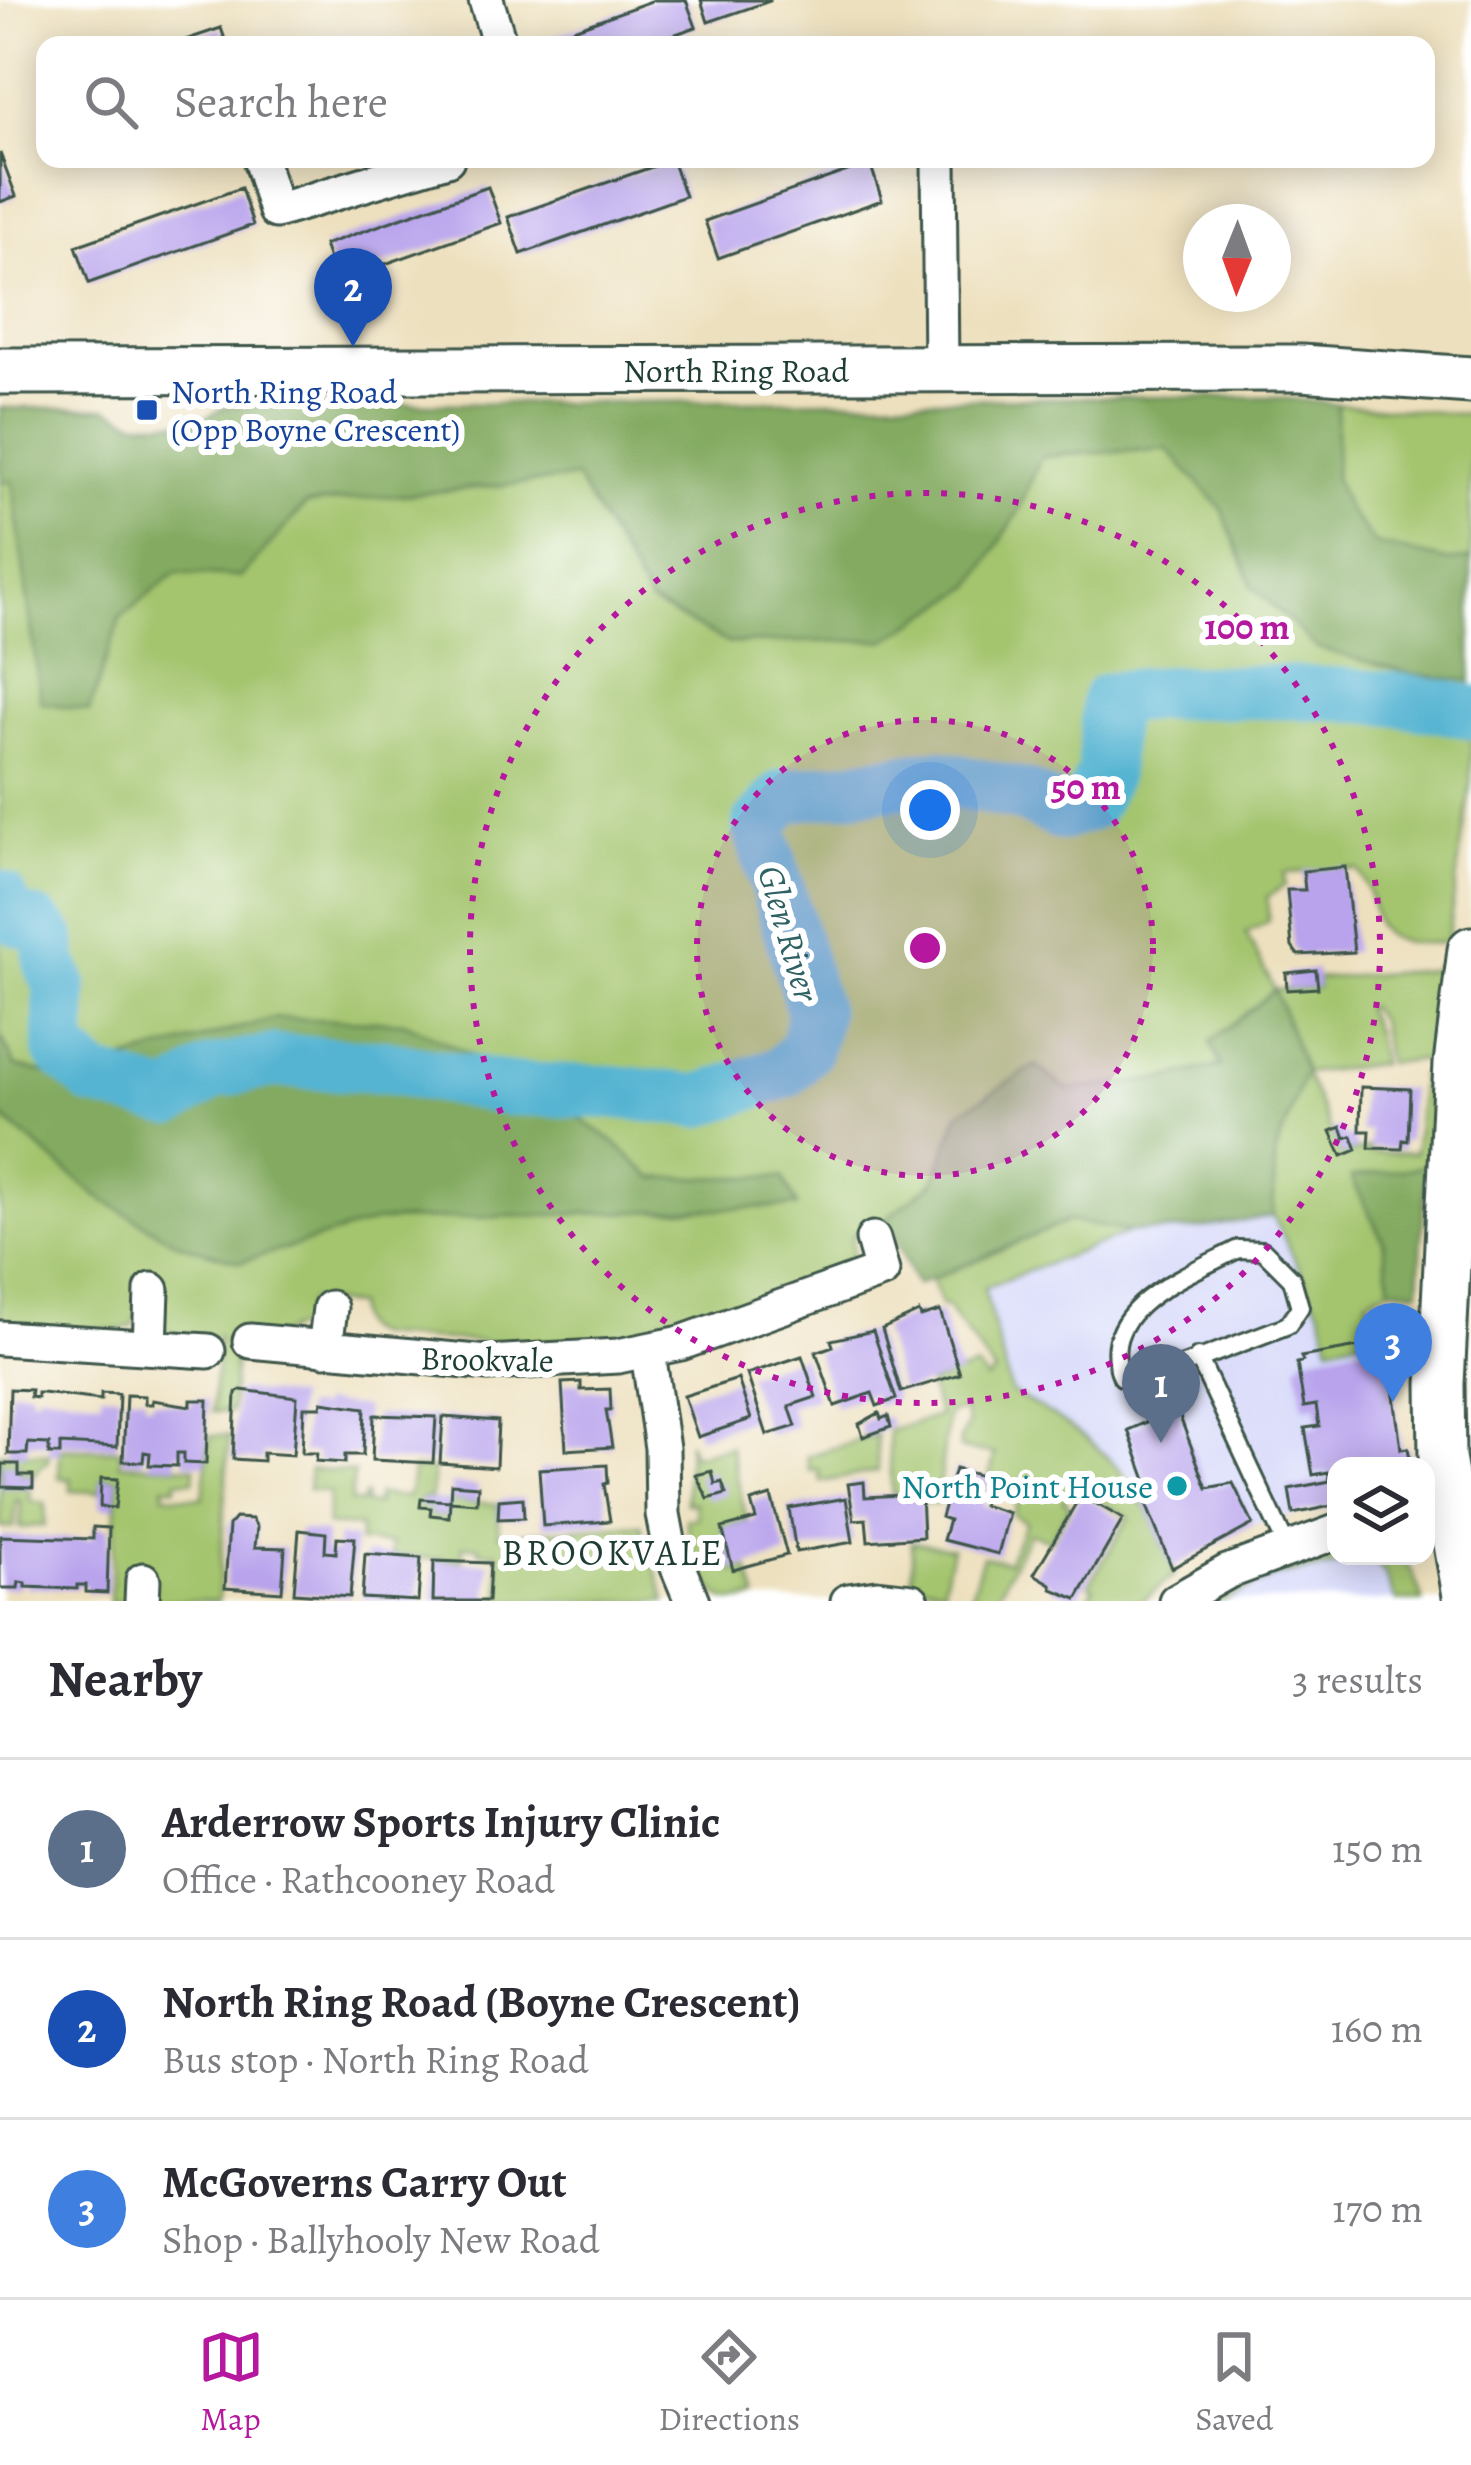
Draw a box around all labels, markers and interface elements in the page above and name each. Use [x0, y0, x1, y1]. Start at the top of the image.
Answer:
search box [36, 36, 1435, 168]
icon: search [78, 69, 144, 135]
text: Search here [174, 71, 388, 133]
north arrow [1183, 204, 1291, 312]
pin: 2 [314, 248, 392, 347]
street label: North Ring Road [623, 348, 849, 393]
place label: North Ring Road (Opp Boyne Crescent) [171, 369, 460, 452]
marker: North Ring Road (Opp Boyne Crescent) [134, 397, 160, 423]
text: 100 m [1204, 602, 1290, 651]
text: 50 m [1051, 762, 1121, 811]
your location [900, 780, 960, 840]
water label: Glen River [746, 860, 832, 1008]
centre of rings [904, 927, 946, 969]
pin: 3 [1354, 1303, 1432, 1402]
street label: Brookvale [420, 1335, 554, 1383]
pin: 1 [1122, 1344, 1200, 1443]
map controls [1327, 1457, 1435, 1565]
button: layers [1327, 1457, 1435, 1565]
place label: North Point House [901, 1464, 1153, 1509]
marker: North Point House [1164, 1473, 1190, 1499]
district label: BROOKVALE [502, 1528, 724, 1577]
text: Nearby [48, 1644, 202, 1714]
text: 3 results [1292, 1653, 1423, 1706]
text: Arderrow Sports Injury Clinic [162, 1791, 720, 1853]
text: 1 [80, 1822, 94, 1875]
text: 150 m [1332, 1822, 1423, 1875]
text: Office · Rathcooney Road [162, 1853, 555, 1906]
text: North Ring Road (Boyne Crescent) [162, 1971, 800, 2033]
text: 2 [78, 2002, 96, 2055]
text: 160 m [1331, 2002, 1423, 2055]
text: Bus stop · North Ring Road [162, 2033, 589, 2086]
text: McGoverns Carry Out [162, 2151, 567, 2213]
text: 3 [79, 2182, 95, 2235]
text: 170 m [1332, 2182, 1423, 2235]
text: Shop · Ballyhooly New Road [162, 2213, 600, 2266]
tab: Map [198, 2324, 264, 2441]
tab: Directions [659, 2324, 800, 2441]
tab: Saved [1195, 2324, 1273, 2441]

